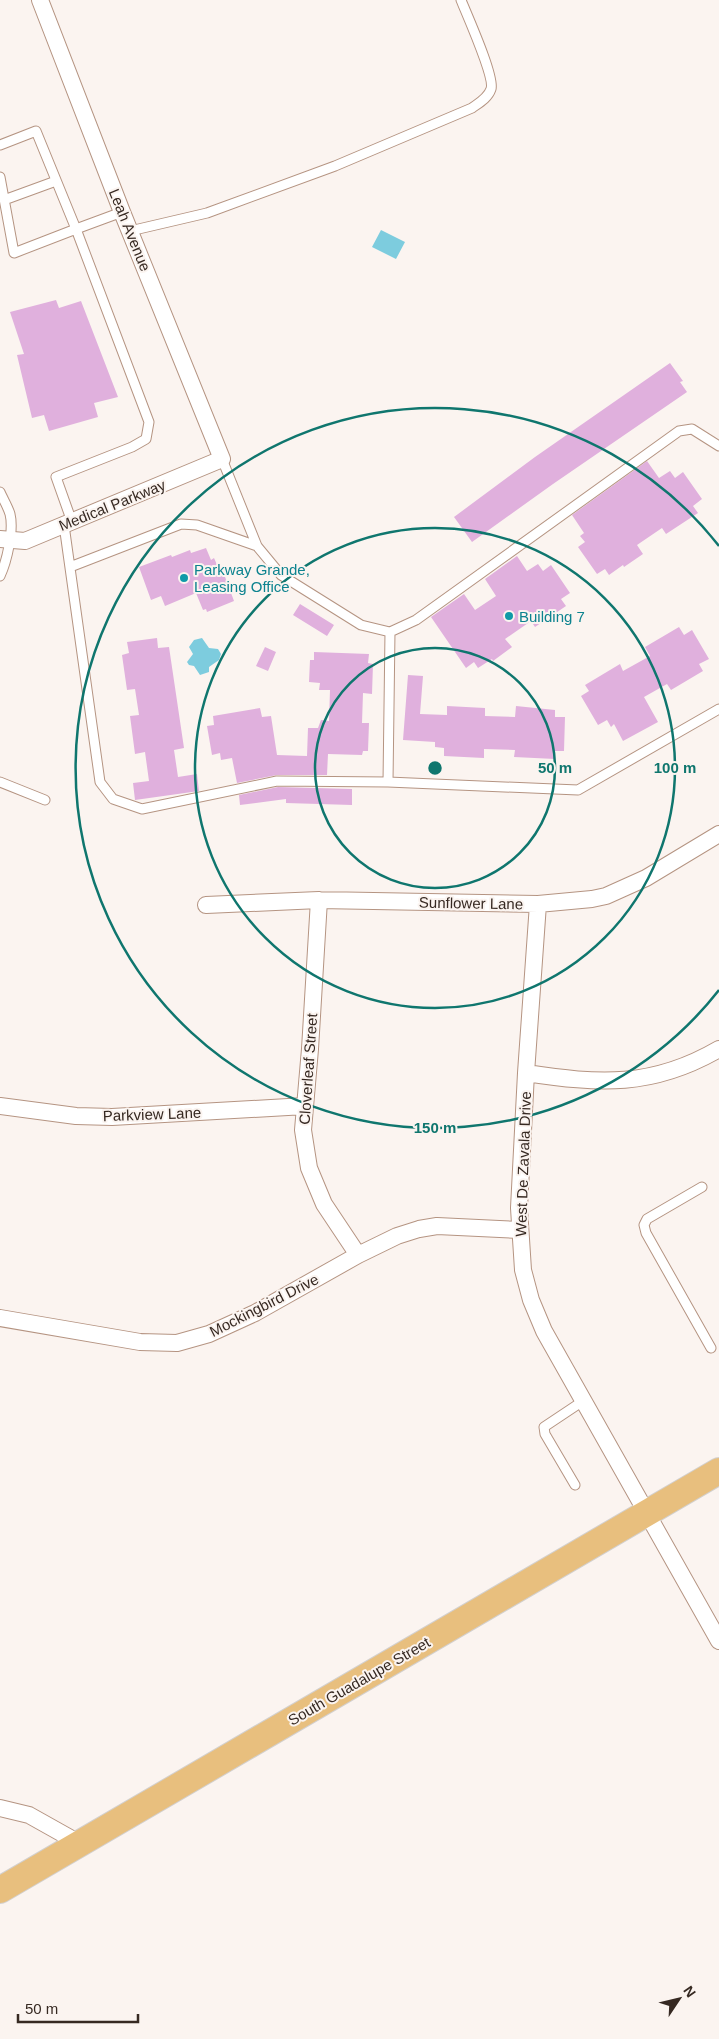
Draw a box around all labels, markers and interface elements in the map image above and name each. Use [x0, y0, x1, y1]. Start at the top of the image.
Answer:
street label: Leah Avenue [106, 186, 154, 274]
street label: Medical Parkway [56, 476, 168, 534]
place label: Parkway Grande, Leasing Office [194, 561, 310, 595]
marker: Parkway Grande, Leasing Office [178, 572, 190, 584]
place label: Building 7 [519, 608, 585, 625]
marker: Building 7 [503, 610, 515, 622]
centre of rings [426, 759, 444, 777]
text: 50 m [538, 759, 572, 776]
text: 100 m [654, 759, 696, 776]
street label: Sunflower Lane [419, 894, 523, 912]
street label: Cloverleaf Street [296, 1012, 320, 1125]
street label: West De Zavala Drive [512, 1091, 534, 1237]
street label: Parkview Lane [103, 1104, 201, 1124]
text: 150 m [414, 1119, 456, 1136]
street label: Mockingbird Drive [207, 1270, 321, 1340]
street label: South Guadalupe Street [285, 1633, 434, 1729]
north arrow [654, 1974, 704, 2024]
text: N [680, 1983, 699, 2000]
scale bar [18, 1992, 138, 2024]
text: 50 m [25, 2000, 58, 2017]

